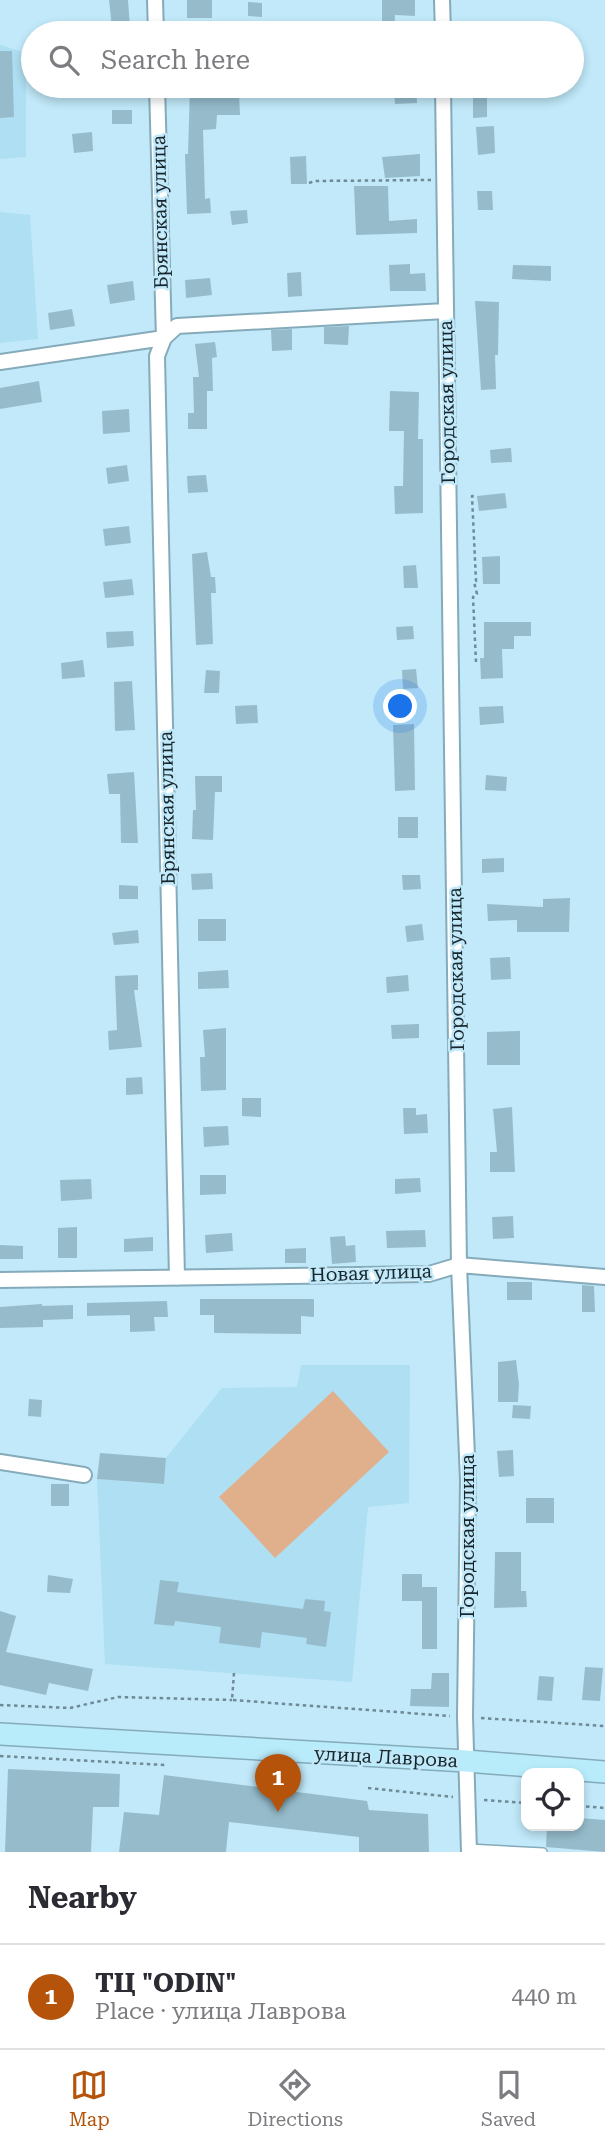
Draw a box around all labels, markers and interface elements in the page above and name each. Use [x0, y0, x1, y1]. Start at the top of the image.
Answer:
search box [21, 21, 584, 98]
icon: search [45, 41, 83, 79]
text: Search here [101, 45, 250, 75]
street label: Брянская улица [147, 134, 173, 289]
street label: Городская улица [434, 319, 460, 484]
your location [383, 689, 417, 723]
street label: Брянская улица [154, 730, 180, 885]
street label: Городская улица [443, 886, 469, 1051]
street label: Новая улица [310, 1259, 433, 1287]
street label: Городская улица [456, 1454, 479, 1618]
street label: улица Лаврова [314, 1742, 459, 1772]
pin: 1 [255, 1754, 301, 1812]
map controls [521, 1768, 584, 1831]
button: locate [521, 1768, 584, 1831]
text: Nearby [28, 1880, 137, 1915]
text: ТЦ "ODIN" [95, 1968, 236, 1998]
text: 1 [45, 1983, 57, 2010]
text: 440 m [512, 1983, 577, 2010]
text: Place · улица Лаврова [95, 1998, 346, 2025]
tab: Map [69, 2066, 110, 2131]
tab: Directions [247, 2066, 343, 2131]
tab: Saved [481, 2066, 536, 2131]

